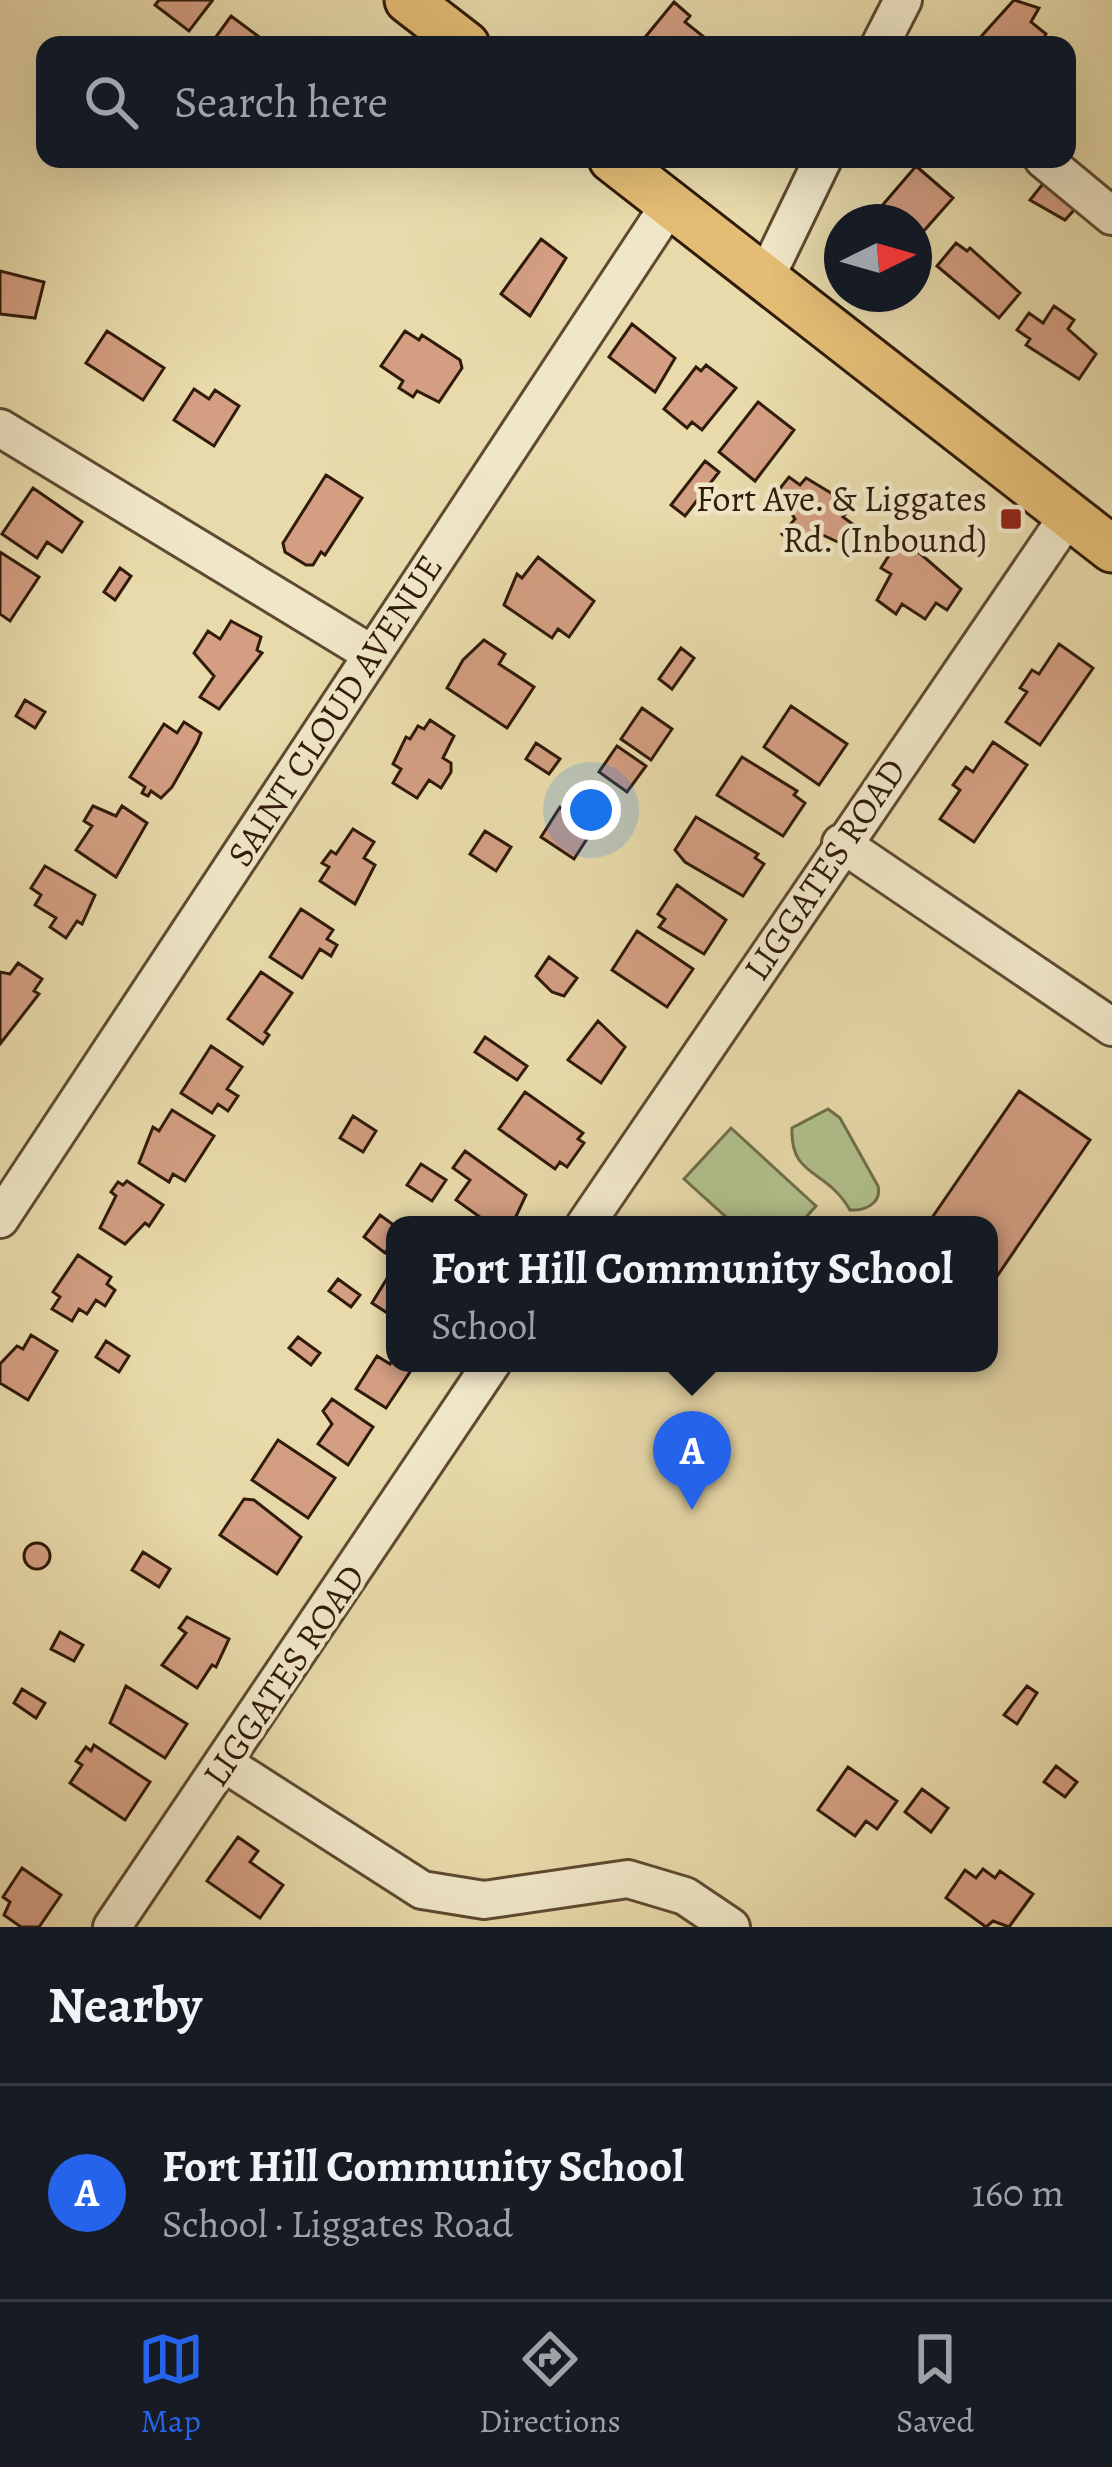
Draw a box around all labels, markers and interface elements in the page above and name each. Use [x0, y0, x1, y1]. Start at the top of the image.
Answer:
search box [36, 36, 1076, 168]
icon: search [78, 69, 144, 135]
text: Search here [174, 71, 388, 133]
north arrow [824, 204, 932, 312]
place label: Fort Ave. & Liggates Rd. (Inbound) [696, 474, 987, 564]
marker: Fort Ave. & Liggates Rd. (Inbound) [998, 506, 1024, 532]
street label: SAINT CLOUD AVENUE [215, 545, 454, 875]
street label: LIGGATES ROAD [732, 748, 917, 990]
your location [561, 780, 621, 840]
popup [386, 1216, 998, 1372]
text: Fort Hill Community School [431, 1237, 953, 1299]
text: School [431, 1299, 537, 1352]
pin: A [653, 1411, 731, 1510]
street label: LIGGATES ROAD [191, 1554, 376, 1796]
text: Nearby [48, 1970, 202, 2040]
text: Fort Hill Community School [162, 2135, 684, 2197]
text: A [75, 2166, 99, 2219]
text: 160 m [972, 2166, 1064, 2219]
text: School · Liggates Road [162, 2197, 513, 2250]
tab: Map [138, 2326, 204, 2443]
tab: Directions [479, 2326, 621, 2443]
tab: Saved [896, 2326, 974, 2443]

